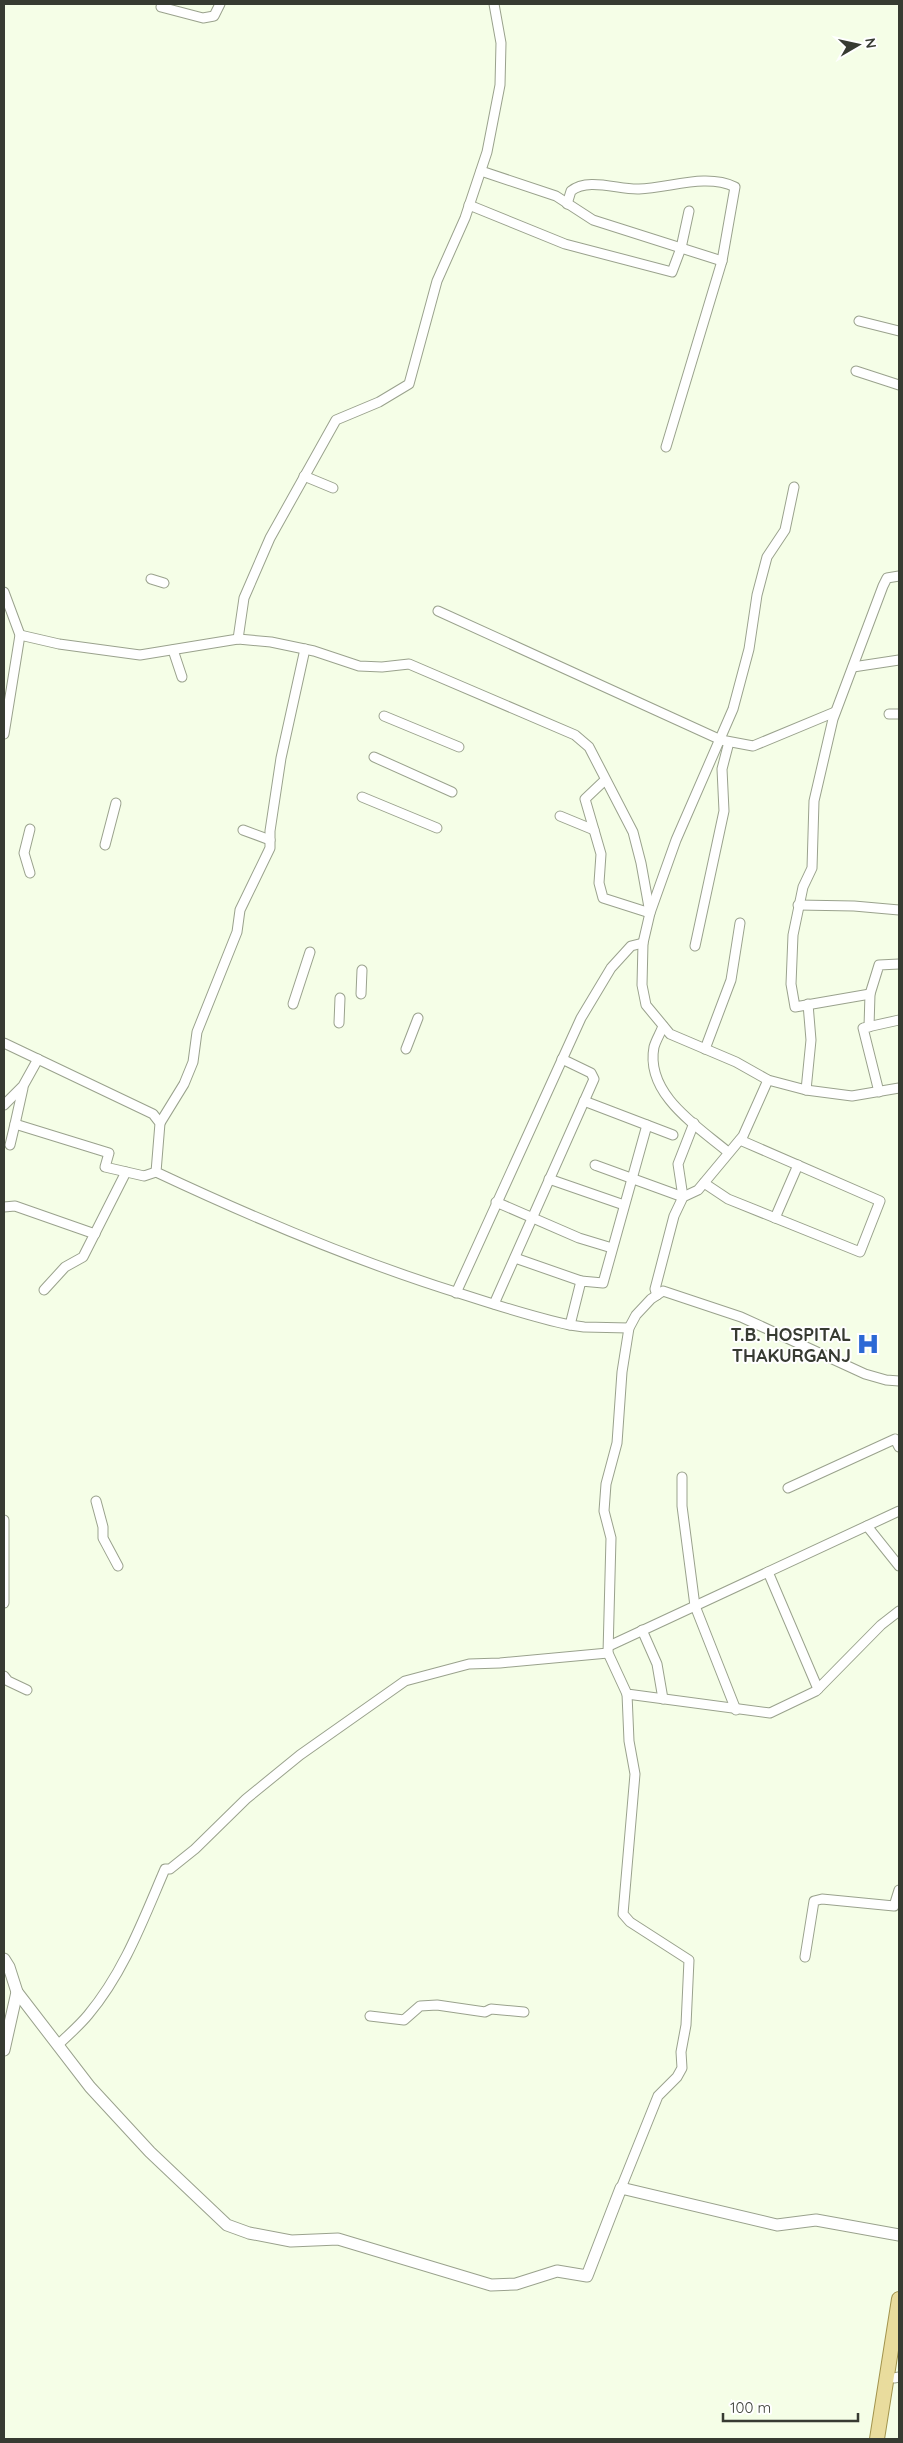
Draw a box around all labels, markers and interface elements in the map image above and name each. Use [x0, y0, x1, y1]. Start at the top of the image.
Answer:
north arrow [833, 20, 883, 70]
text: N [861, 36, 881, 49]
place label: T.B. HOSPITAL THAKURGANJ [731, 1323, 851, 1367]
hospital icon: T.B. HOSPITAL THAKURGANJ [855, 1331, 881, 1357]
scale bar [723, 2390, 858, 2422]
text: 100 m [730, 2398, 771, 2417]

